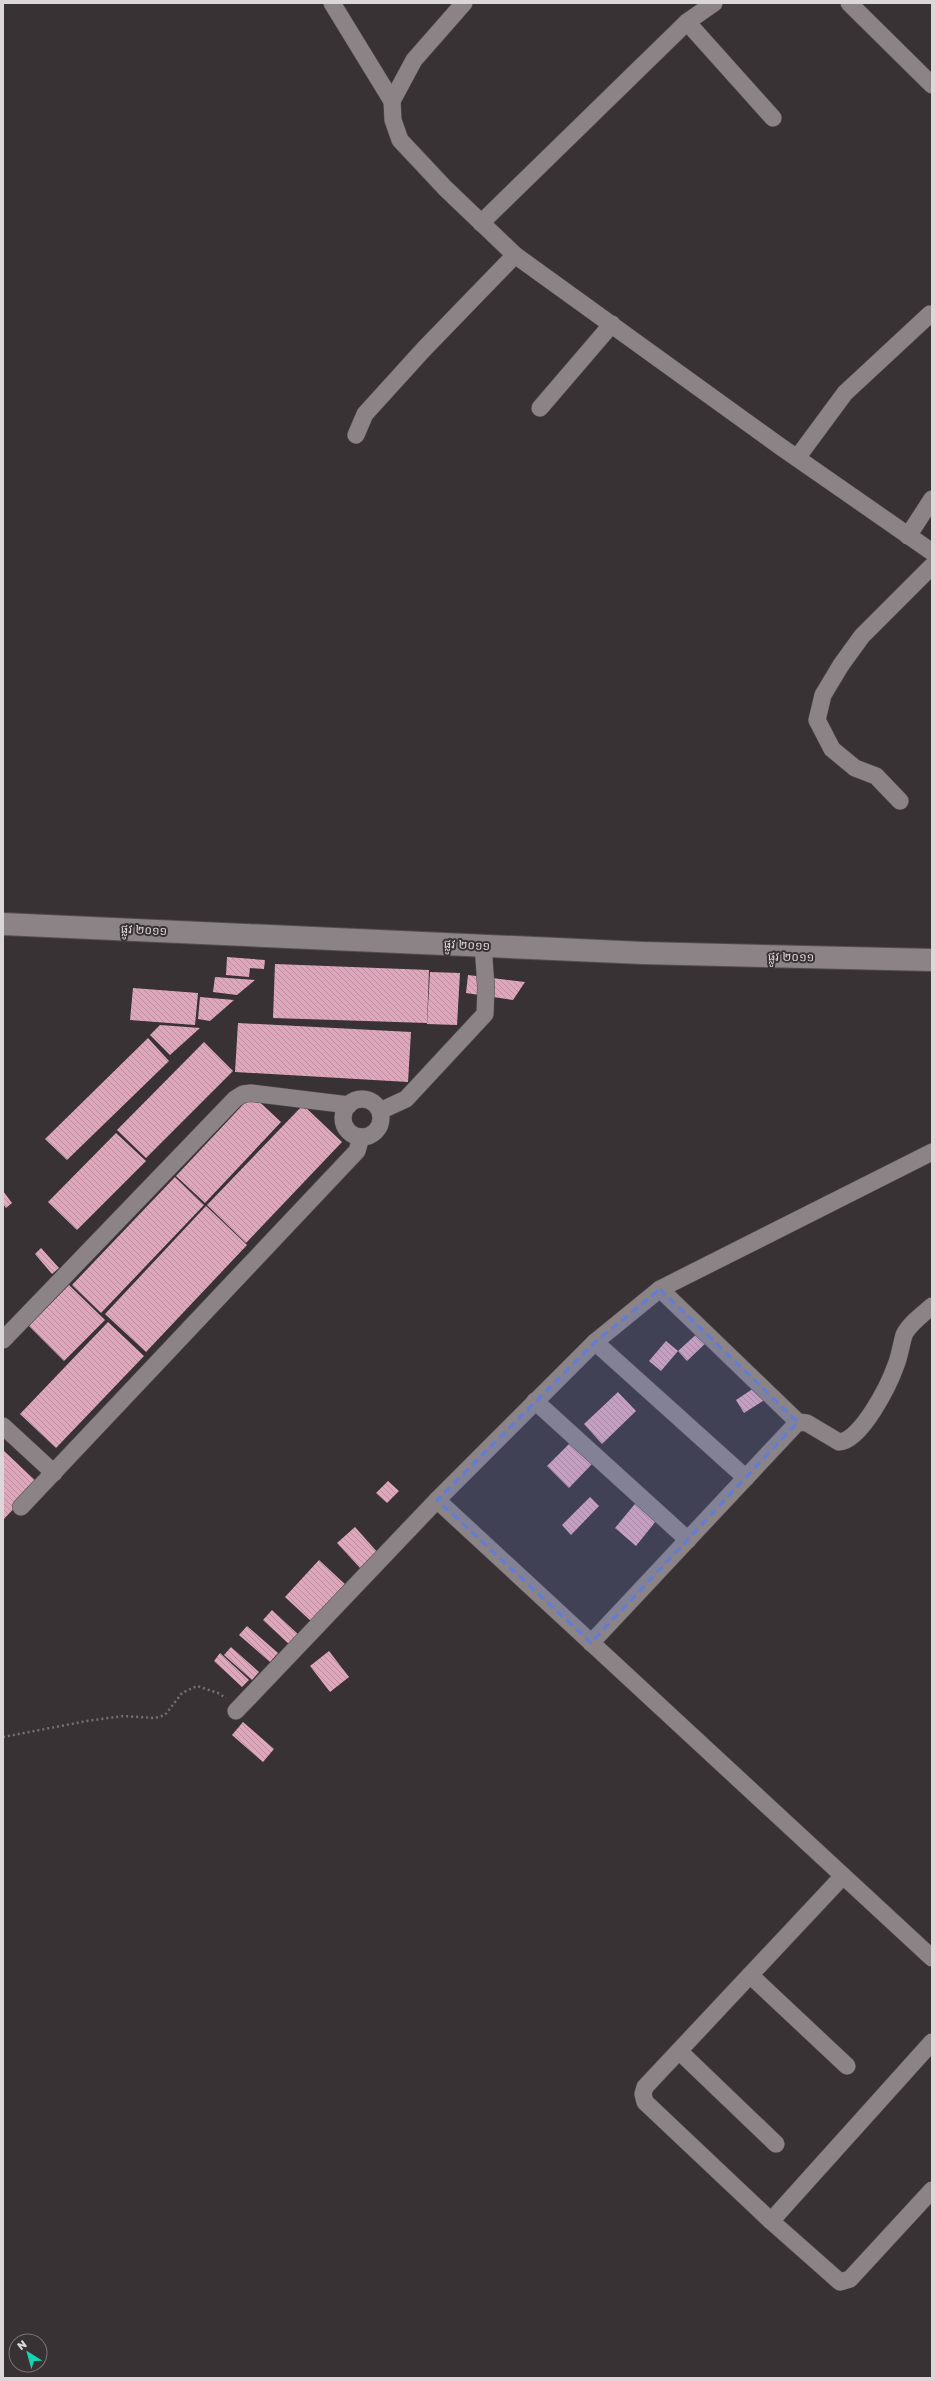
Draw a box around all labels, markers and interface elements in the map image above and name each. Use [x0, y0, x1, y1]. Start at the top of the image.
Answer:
street label: ផ្លូវ ២០១១ [120, 921, 168, 942]
street label: ផ្លូវ ២០១១ [443, 936, 491, 957]
street label: ផ្លូវ ២០១១ [768, 949, 814, 968]
north arrow [8, 2333, 48, 2373]
text: N [14, 2337, 29, 2352]

